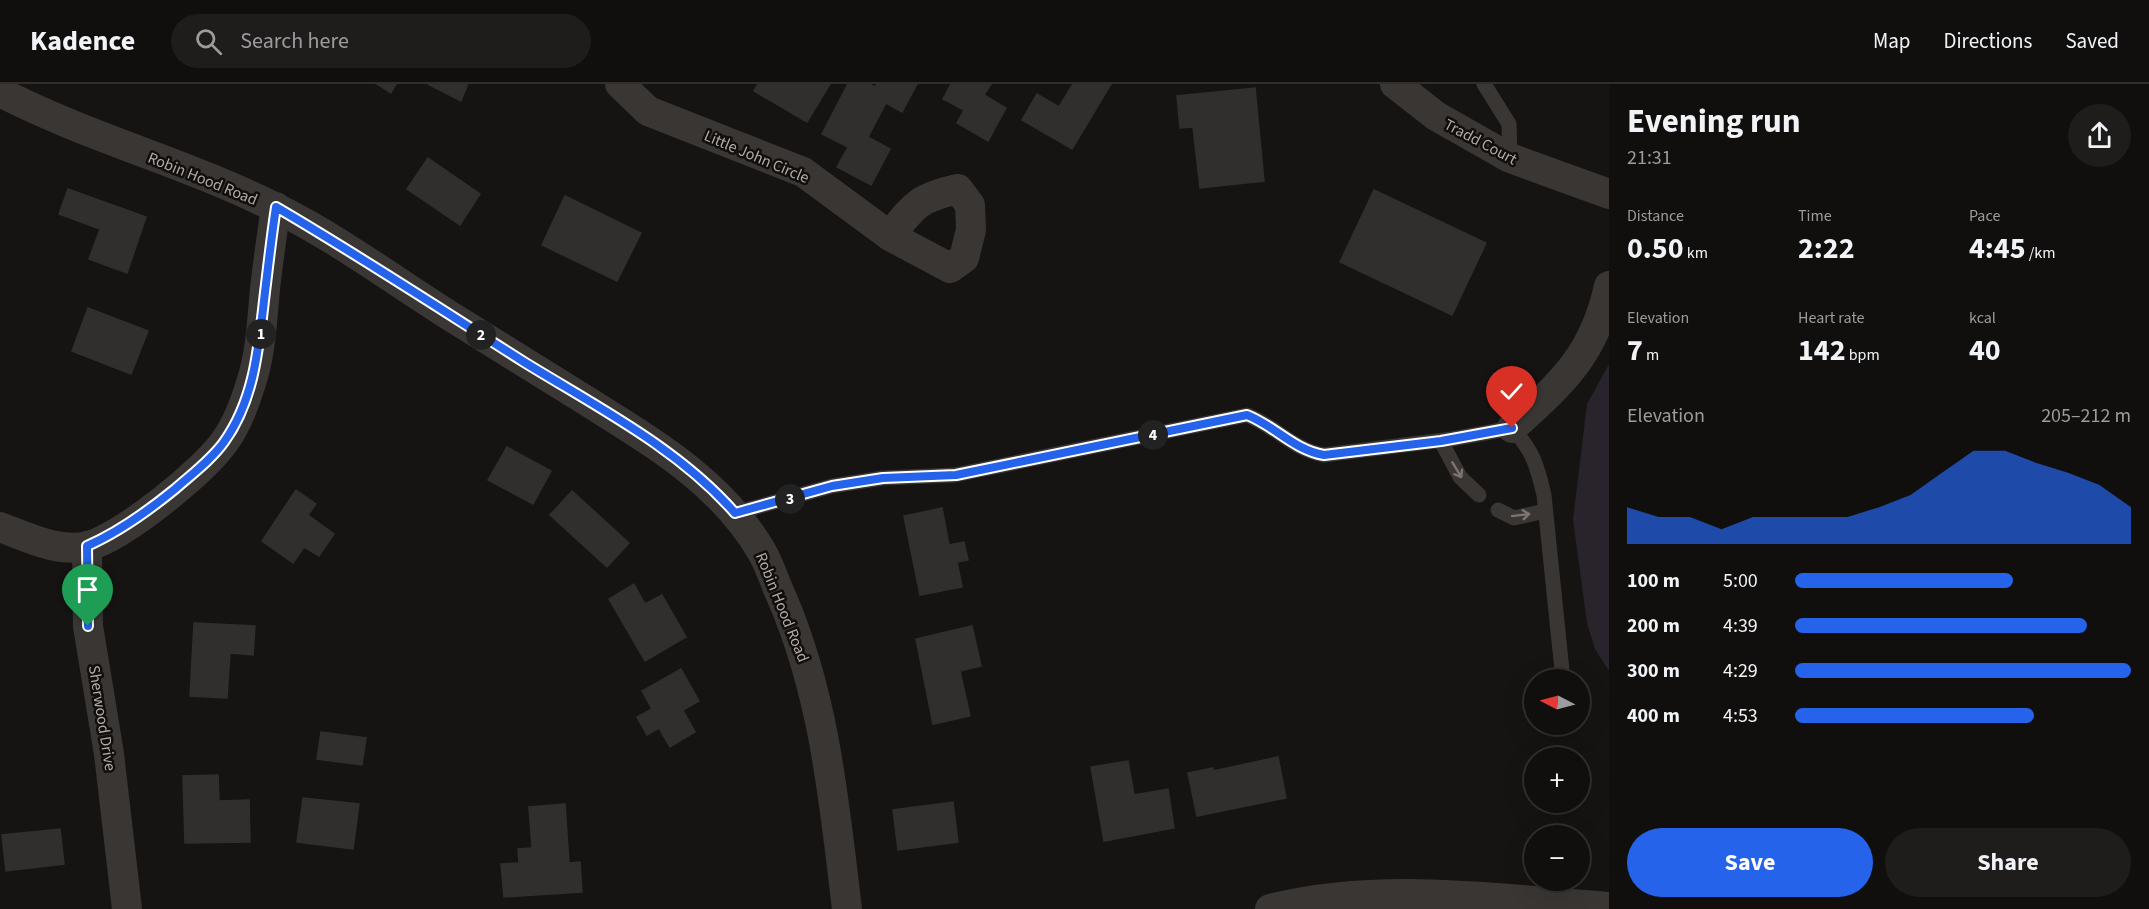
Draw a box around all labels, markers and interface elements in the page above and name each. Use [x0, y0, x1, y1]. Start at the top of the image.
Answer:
search box [171, 14, 591, 68]
text: Kadence [30, 21, 135, 61]
icon: search [192, 25, 225, 58]
text: Search here [240, 25, 349, 57]
text: Map [1873, 26, 1911, 56]
text: Directions [1944, 26, 2032, 56]
text: Saved [2065, 26, 2119, 56]
text: Evening run [1627, 98, 1801, 145]
button: share [2068, 104, 2131, 167]
street label: Tradd Court [1440, 114, 1521, 171]
street label: Little John Circle [701, 125, 813, 189]
text: 21:31 [1627, 144, 1672, 172]
street label: Robin Hood Road [144, 147, 261, 211]
text: Distance [1627, 205, 1684, 227]
text: Time [1798, 205, 1832, 227]
text: Pace [1969, 205, 2000, 227]
text: 0.50 [1627, 227, 1684, 270]
text: 2:22 [1798, 227, 1855, 270]
text: 4:45 [1969, 227, 2026, 270]
text: km [1684, 242, 1708, 264]
text: /km [2026, 242, 2056, 264]
text: Elevation [1627, 307, 1689, 329]
text: Heart rate [1798, 307, 1865, 329]
text: kcal [1969, 307, 1996, 329]
pin: 1 [246, 319, 276, 349]
pin: 2 [466, 320, 496, 350]
text: 1 [257, 323, 265, 345]
text: 2 [477, 324, 485, 346]
text: 7 [1627, 329, 1643, 372]
text: 142 [1798, 329, 1846, 372]
text: 40 [1969, 329, 2001, 372]
text: m [1643, 344, 1659, 366]
text: bpm [1846, 344, 1880, 366]
pin [1486, 366, 1537, 428]
icon: check [1495, 375, 1528, 408]
text: Elevation [1627, 402, 1705, 430]
text: 205–212 m [2041, 402, 2131, 430]
pin: 4 [1138, 420, 1168, 450]
text: 4 [1149, 424, 1157, 446]
one-way arrow [1451, 461, 1463, 478]
pin: 3 [775, 484, 805, 514]
text: 3 [786, 488, 794, 510]
one-way arrow [1511, 509, 1530, 520]
street label: Robin Hood Road [750, 549, 814, 666]
pin [62, 564, 113, 626]
text: 100 m [1627, 567, 1680, 595]
text: 5:00 [1723, 567, 1758, 595]
icon: arrive [71, 573, 104, 606]
text: 200 m [1627, 612, 1680, 640]
text: 4:39 [1723, 612, 1758, 640]
text: 300 m [1627, 657, 1680, 685]
text: 4:29 [1723, 657, 1758, 685]
street label: Sherwood Drive [83, 664, 121, 773]
north arrow [1524, 669, 1590, 735]
map controls [1524, 669, 1590, 891]
text: 400 m [1627, 702, 1680, 730]
text: 4:53 [1723, 702, 1758, 730]
button: + [1524, 747, 1590, 813]
button: − [1524, 825, 1590, 891]
button: Save [1627, 828, 1873, 897]
button: Share [1885, 828, 2131, 897]

